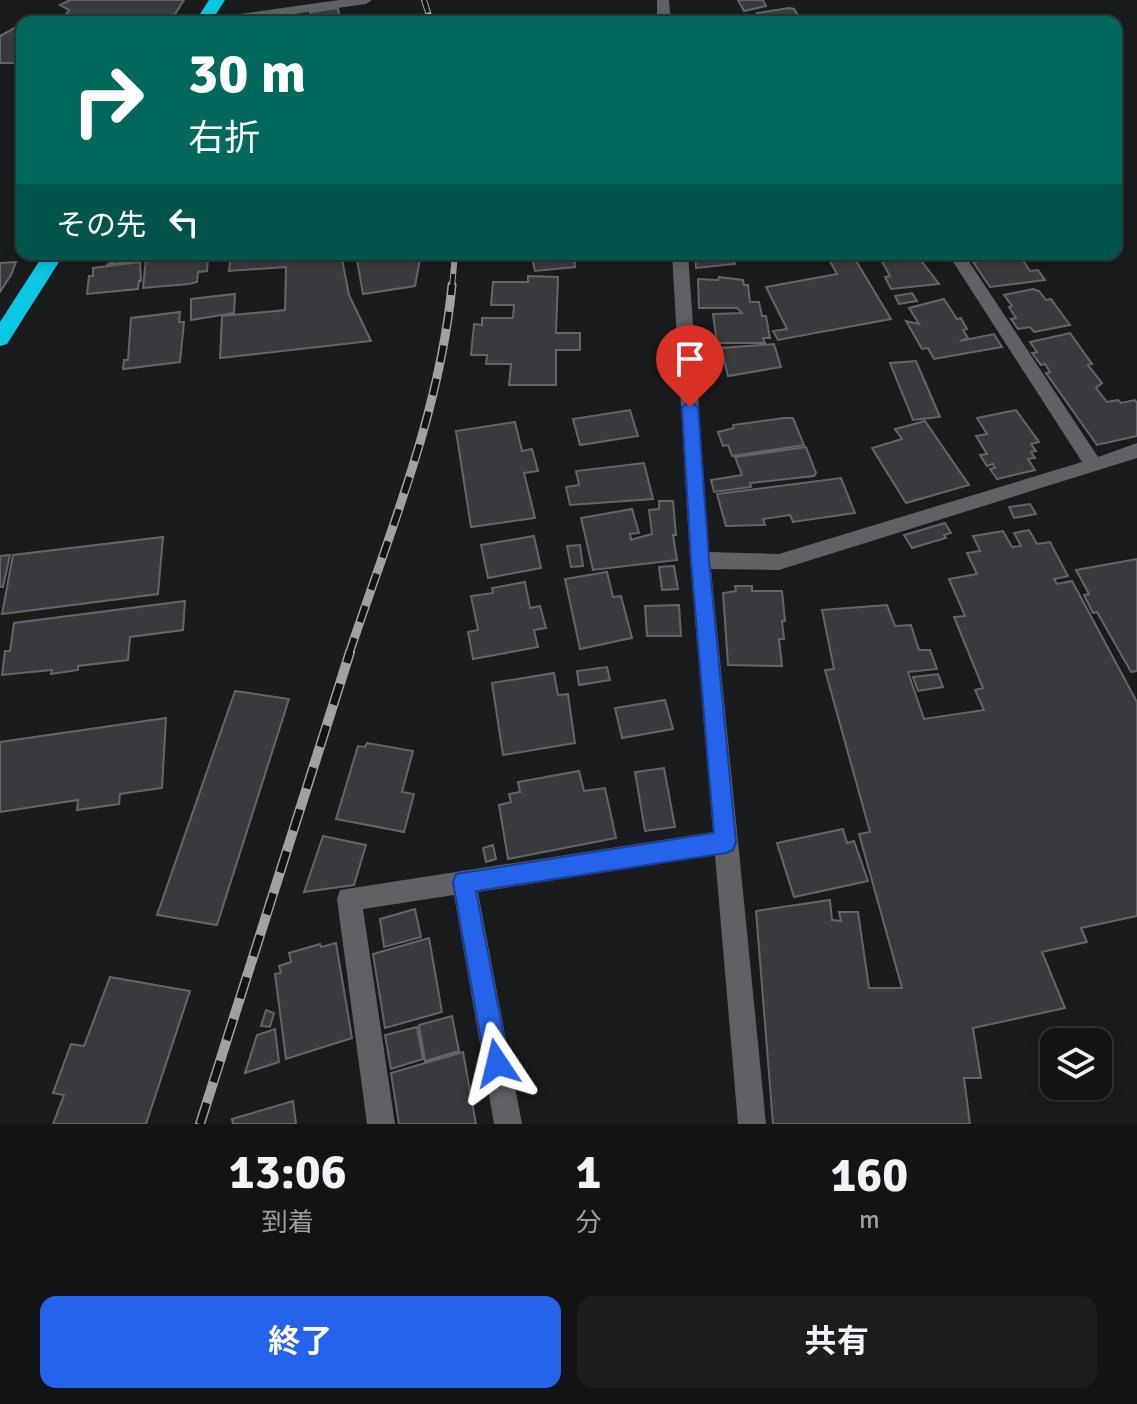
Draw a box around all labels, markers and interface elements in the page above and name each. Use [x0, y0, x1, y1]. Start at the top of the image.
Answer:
text: 30 m [188, 39, 306, 108]
icon: right [56, 48, 160, 152]
text: 右折 [188, 116, 260, 161]
icon: left [162, 200, 206, 244]
text: その先 [56, 207, 146, 244]
pin [656, 325, 724, 407]
icon: arrive [668, 337, 712, 381]
position arrow [455, 1021, 539, 1105]
map controls [1040, 1028, 1112, 1100]
button: layers [1040, 1028, 1112, 1100]
text: 13:06 [229, 1143, 347, 1202]
text: 1 [576, 1143, 601, 1202]
text: 160 [830, 1146, 908, 1205]
text: m [859, 1204, 880, 1236]
text: 到着 [262, 1207, 314, 1239]
text: 分 [576, 1207, 602, 1239]
button: 終了 [40, 1296, 561, 1388]
button: 共有 [577, 1296, 1097, 1388]

